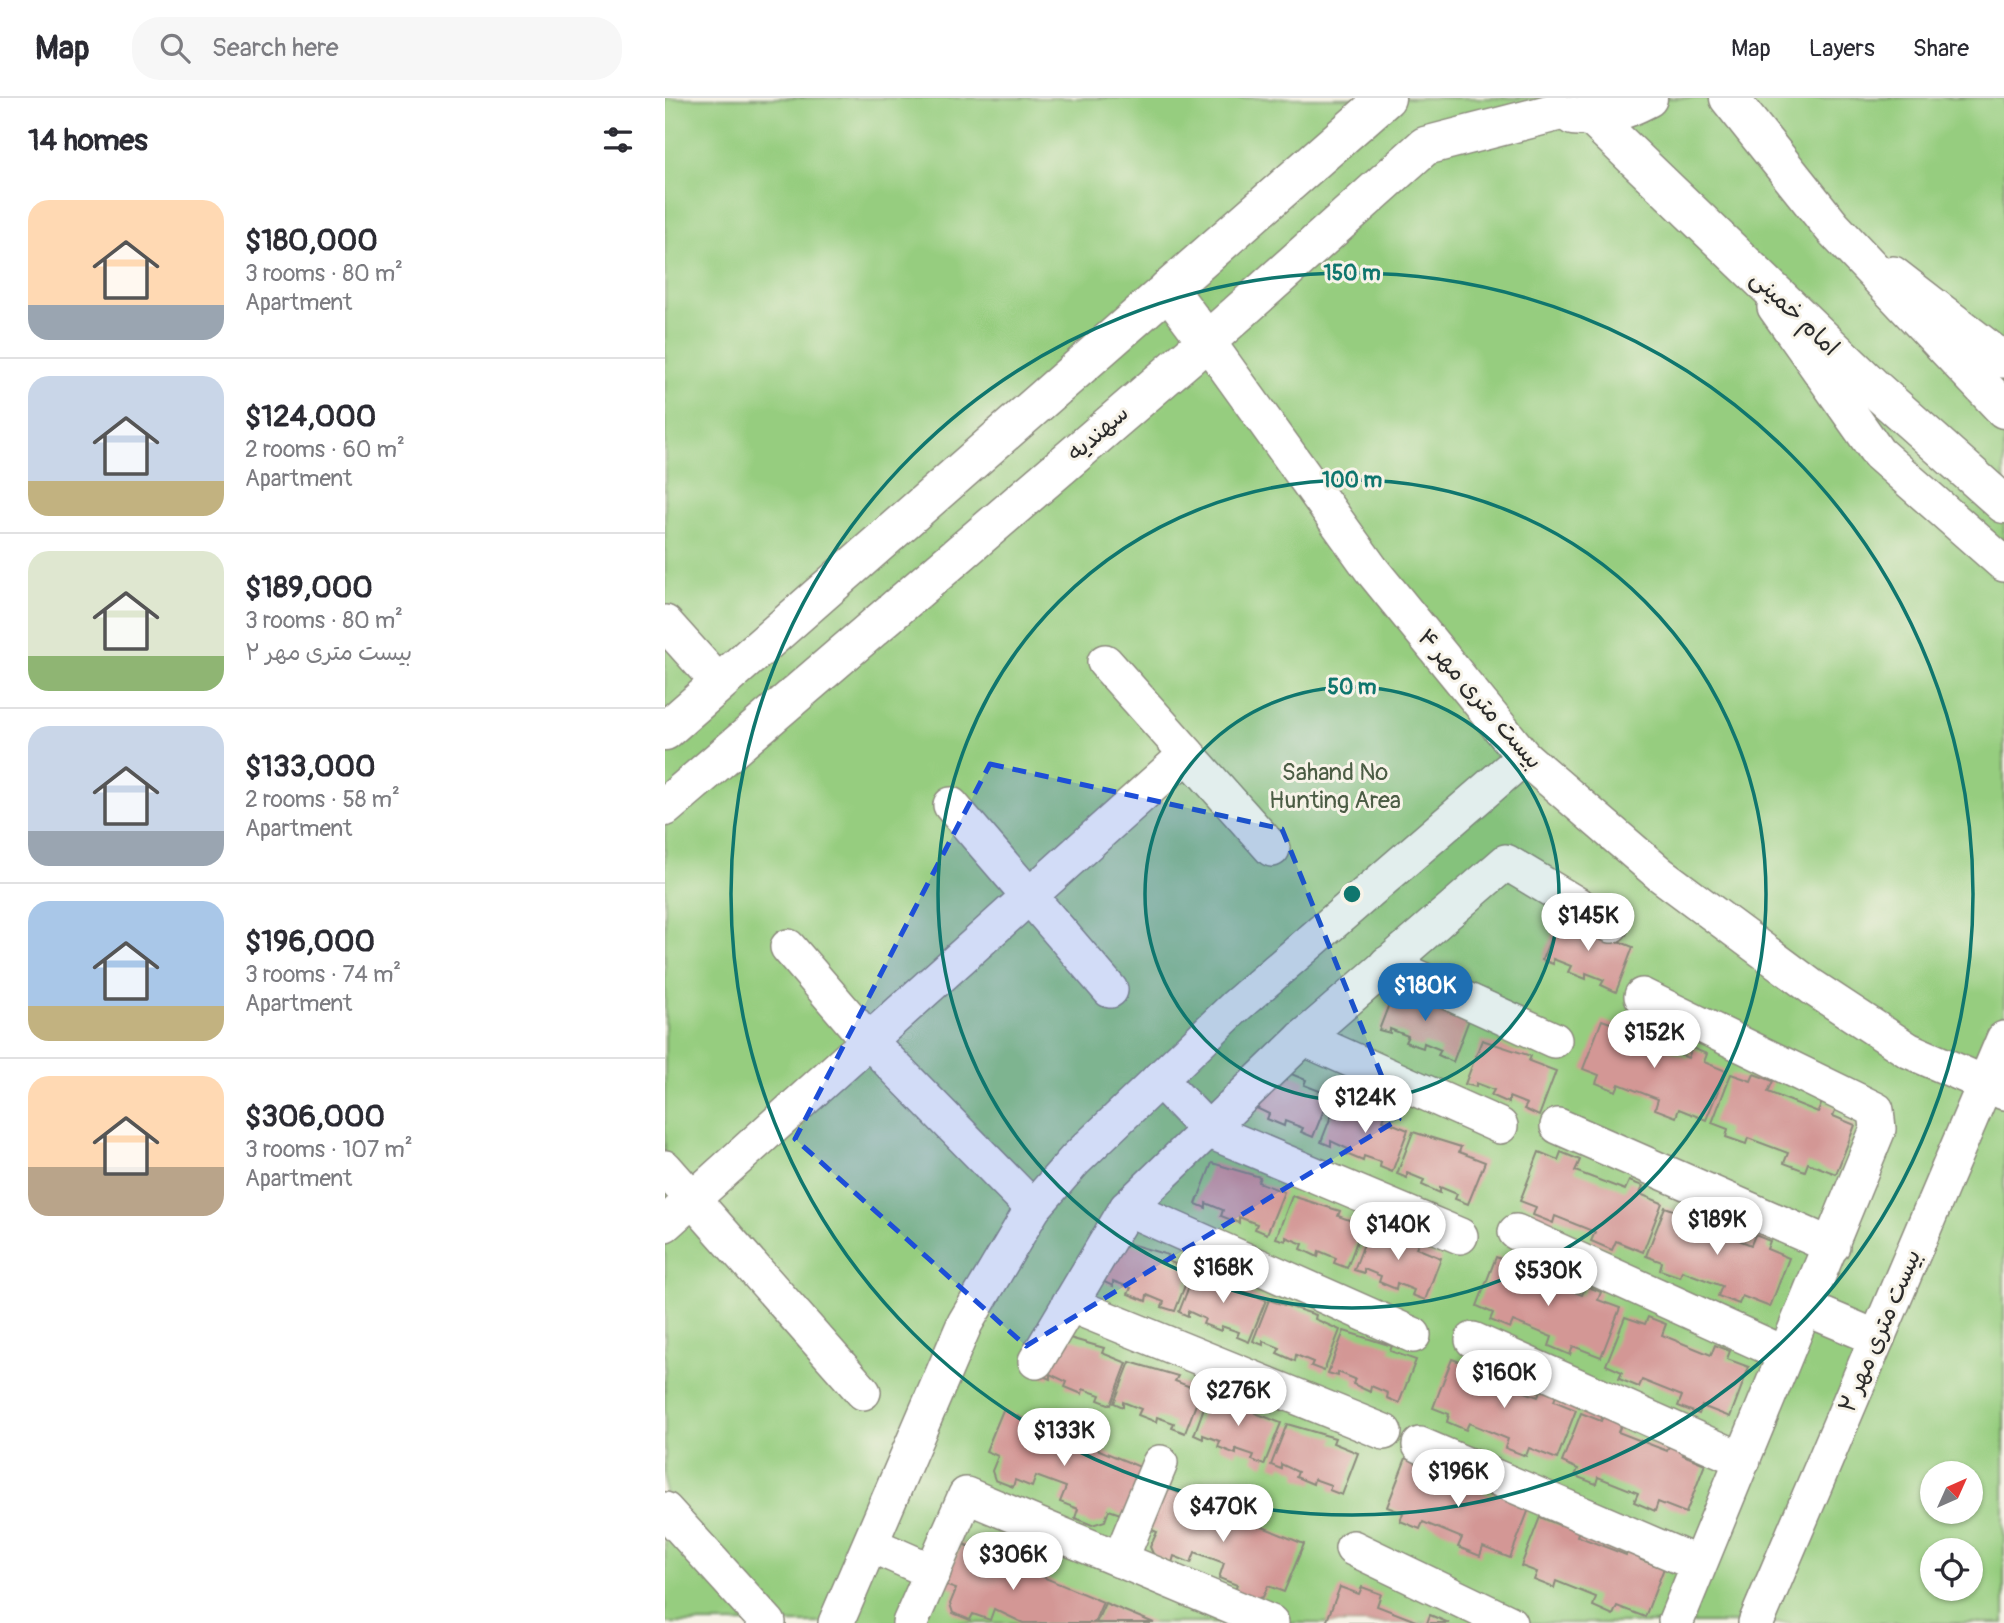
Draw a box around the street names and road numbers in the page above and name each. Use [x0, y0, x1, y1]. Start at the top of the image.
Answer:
street label: امام خمینی [1743, 264, 1845, 364]
street label: سهندیه [1061, 398, 1135, 468]
street label: بیست متری مهر ۴ [1411, 623, 1549, 775]
street label: بیست متری مهر ۲ [1833, 1245, 1927, 1417]

